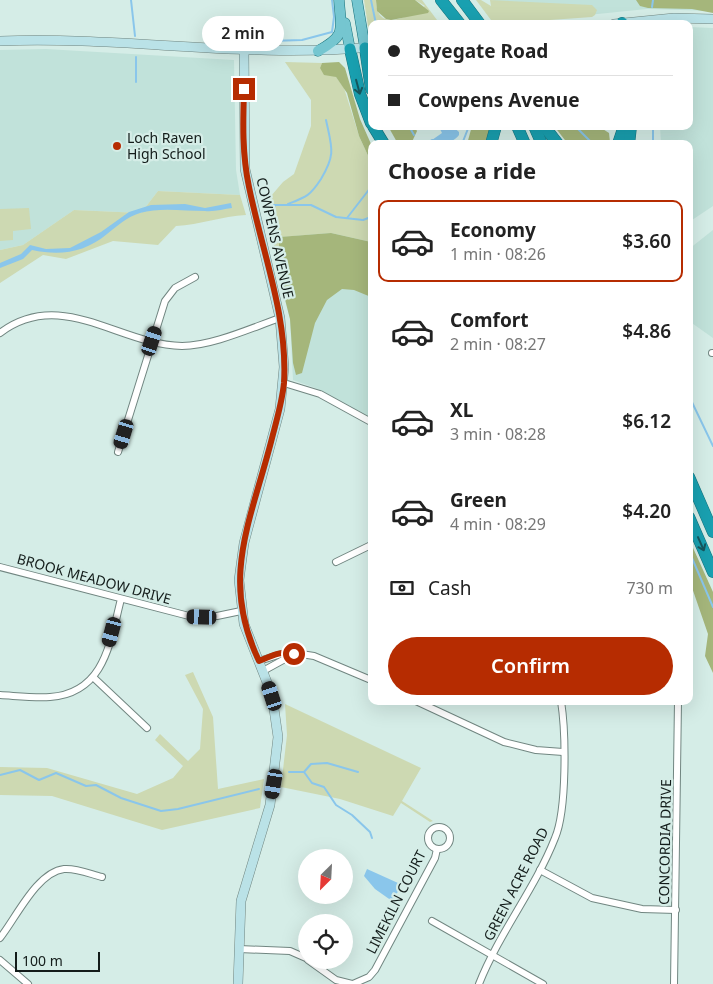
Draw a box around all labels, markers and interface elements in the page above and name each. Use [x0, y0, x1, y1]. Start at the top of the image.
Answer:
callout: 2 min [203, 17, 285, 52]
text: 2 min [221, 22, 265, 44]
text: Ryegate Road [418, 38, 548, 64]
route end [233, 78, 255, 100]
one-way arrow [354, 78, 363, 94]
text: Cowpens Avenue [418, 87, 580, 113]
place label: Loch Raven High School [127, 128, 206, 163]
marker: Loch Raven High School [111, 140, 123, 152]
text: Choose a ride [388, 155, 536, 185]
street label: COWPENS AVENUE [252, 175, 299, 300]
text: Economy [450, 217, 536, 243]
icon: car [390, 219, 435, 264]
text: $3.60 [622, 228, 671, 254]
text: 1 min · 08:26 [450, 243, 546, 265]
text: Comfort [450, 307, 529, 333]
icon: car [390, 309, 435, 354]
text: $4.86 [622, 318, 671, 344]
car [140, 324, 163, 358]
text: 2 min · 08:27 [450, 333, 546, 355]
text: XL [450, 397, 473, 423]
icon: car [390, 399, 435, 444]
text: $6.12 [622, 408, 671, 434]
car [112, 417, 135, 451]
text: 3 min · 08:28 [450, 423, 546, 445]
text: Green [450, 487, 507, 513]
icon: car [390, 489, 435, 534]
text: $4.20 [622, 498, 671, 524]
text: 4 min · 08:29 [450, 513, 546, 535]
one-way arrow [696, 536, 706, 551]
street label: BROOK MEADOW DRIVE [15, 549, 173, 608]
icon: cash [388, 574, 416, 602]
text: Cash [428, 575, 472, 601]
text: 730 m [626, 577, 673, 599]
car [186, 609, 217, 625]
car [100, 616, 123, 648]
button: Confirm [388, 637, 673, 695]
route start [283, 643, 305, 665]
car [260, 679, 283, 713]
car [264, 768, 283, 800]
street label: CONCORDIA DRIVE [654, 779, 675, 905]
street label: GREEN ACRE ROAD [479, 824, 552, 944]
street label: LIMEKILN COURT [361, 847, 430, 957]
north arrow [298, 849, 352, 904]
map controls [298, 849, 353, 969]
button: locate [298, 914, 353, 969]
scale bar [15, 949, 100, 972]
text: 100 m [22, 951, 63, 970]

